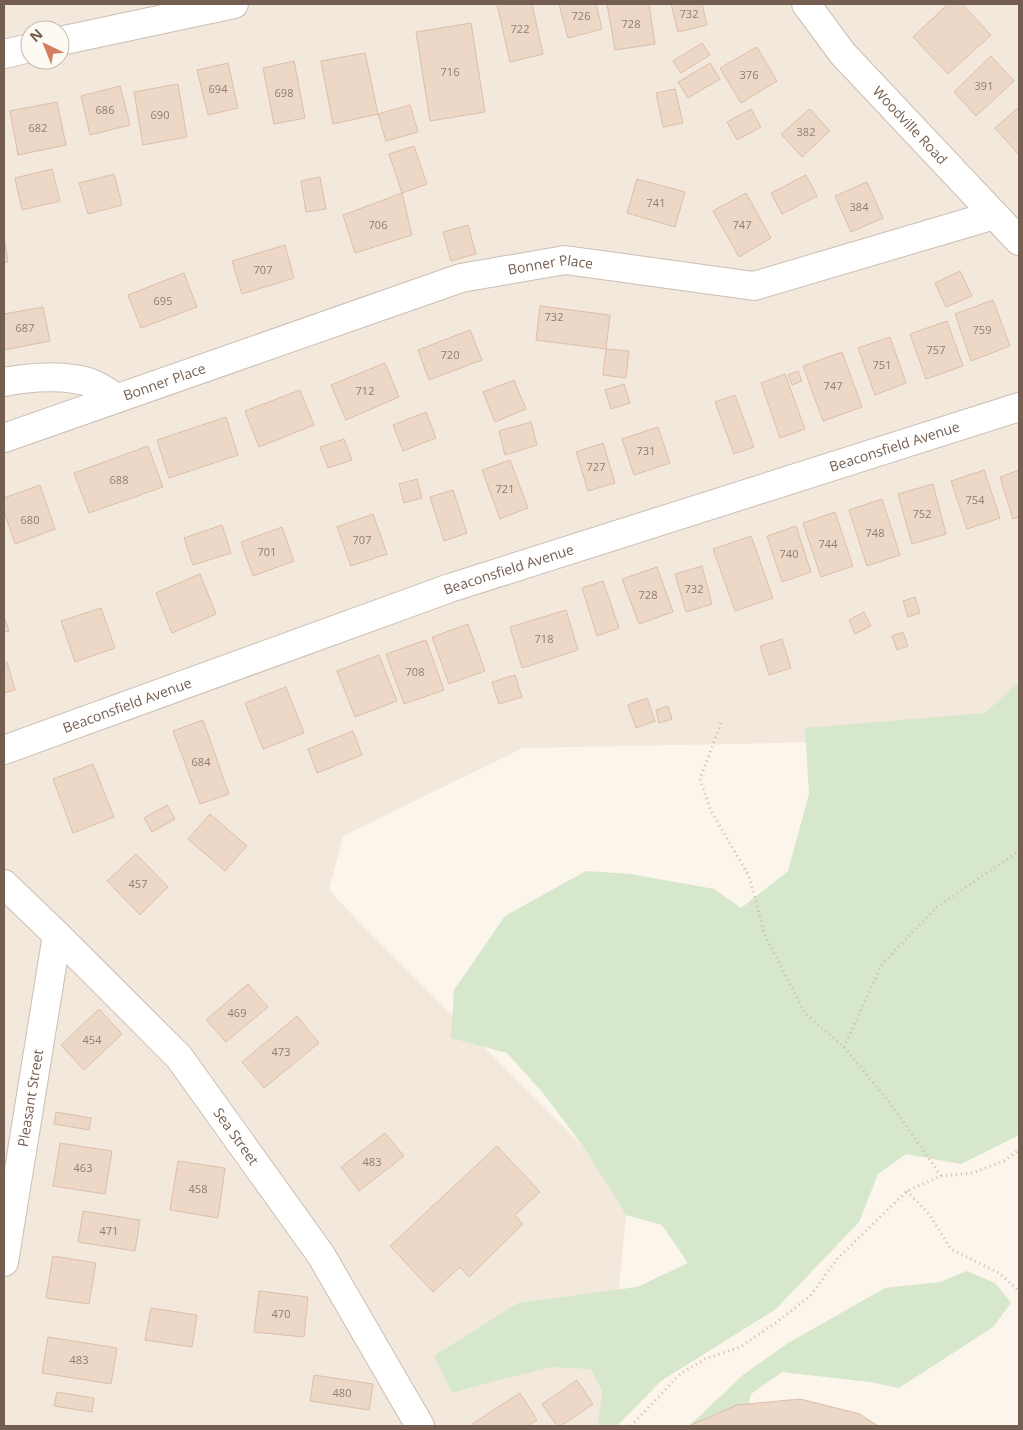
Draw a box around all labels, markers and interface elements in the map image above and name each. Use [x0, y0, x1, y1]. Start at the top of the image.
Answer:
house number: 732 [680, 6, 698, 21]
house number: 726 [572, 8, 590, 23]
house number: 728 [622, 16, 640, 31]
north arrow [20, 20, 70, 70]
house number: 722 [511, 21, 529, 36]
text: N [25, 24, 46, 46]
house number: 716 [441, 64, 459, 79]
house number: 376 [740, 67, 758, 82]
house number: 391 [975, 78, 993, 93]
house number: 694 [209, 81, 228, 96]
street label: Woodville Road [869, 82, 952, 168]
house number: 698 [275, 85, 293, 100]
house number: 686 [96, 102, 114, 117]
house number: 690 [151, 107, 169, 122]
house number: 682 [29, 120, 47, 135]
house number: 382 [797, 124, 815, 139]
house number: 741 [647, 195, 665, 210]
house number: 384 [850, 199, 869, 214]
house number: 706 [369, 217, 387, 232]
house number: 747 [733, 217, 751, 232]
street label: Bonner Place [506, 250, 595, 279]
house number: 707 [254, 262, 272, 277]
house number: 695 [154, 293, 172, 308]
house number: 732 [545, 309, 563, 324]
house number: 687 [16, 320, 34, 335]
house number: 759 [973, 322, 991, 337]
house number: 757 [927, 342, 945, 357]
house number: 720 [441, 347, 459, 362]
house number: 751 [873, 357, 891, 372]
street label: Bonner Place [120, 358, 208, 405]
house number: 747 [824, 378, 842, 393]
house number: 712 [356, 383, 374, 398]
street label: Beaconsfield Avenue [827, 416, 962, 476]
house number: 731 [637, 443, 655, 458]
house number: 727 [587, 459, 605, 474]
house number: 688 [110, 472, 128, 487]
house number: 721 [496, 481, 514, 496]
house number: 754 [966, 492, 985, 507]
house number: 752 [913, 506, 931, 521]
house number: 680 [21, 512, 39, 527]
house number: 748 [866, 525, 884, 540]
house number: 707 [353, 532, 371, 547]
house number: 744 [819, 536, 838, 551]
street label: Beaconsfield Avenue [441, 539, 576, 599]
house number: 701 [258, 544, 276, 559]
house number: 740 [780, 546, 798, 561]
house number: 732 [685, 581, 703, 596]
house number: 728 [639, 587, 657, 602]
house number: 718 [535, 631, 553, 646]
house number: 708 [406, 664, 424, 679]
street label: Beaconsfield Avenue [60, 673, 194, 737]
house number: 684 [192, 754, 211, 769]
house number: 457 [129, 876, 147, 891]
house number: 469 [228, 1005, 246, 1020]
house number: 454 [83, 1032, 102, 1047]
house number: 473 [272, 1044, 290, 1059]
street label: Pleasant Street [13, 1048, 47, 1148]
street label: Sea Street [209, 1104, 263, 1169]
house number: 483 [363, 1154, 381, 1169]
house number: 463 [74, 1160, 92, 1175]
house number: 458 [189, 1181, 207, 1196]
house number: 471 [100, 1223, 118, 1238]
house number: 470 [272, 1306, 290, 1321]
house number: 483 [70, 1352, 88, 1367]
house number: 480 [333, 1385, 351, 1400]

